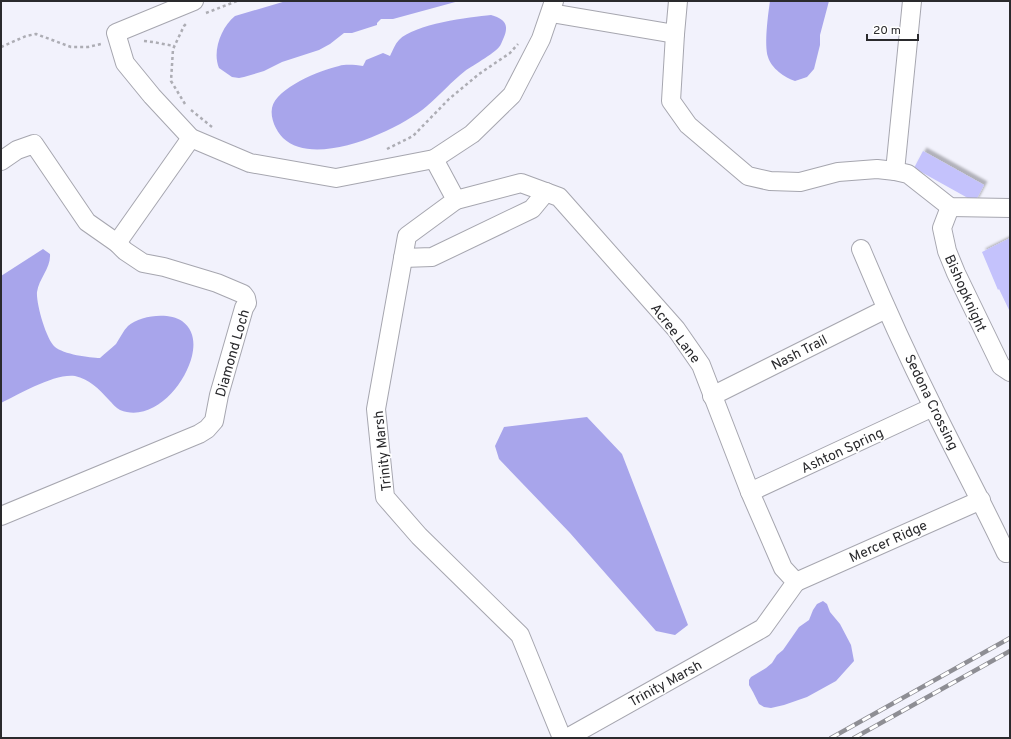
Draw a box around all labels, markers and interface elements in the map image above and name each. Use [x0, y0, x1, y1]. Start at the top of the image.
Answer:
scale bar [867, 16, 918, 42]
text: 20 m [873, 23, 901, 39]
street label: Bishopknight [940, 252, 989, 335]
street label: Acree Lane [646, 301, 703, 367]
street label: Diamond Loch [213, 308, 254, 399]
street label: Nash Trail [769, 332, 831, 375]
street label: Sedona Crossing [900, 352, 961, 453]
street label: Trinity Marsh [371, 410, 396, 492]
street label: Ashton Spring [799, 425, 887, 478]
street label: Mercer Ridge [847, 518, 930, 567]
street label: Trinity Marsh [626, 657, 705, 711]

